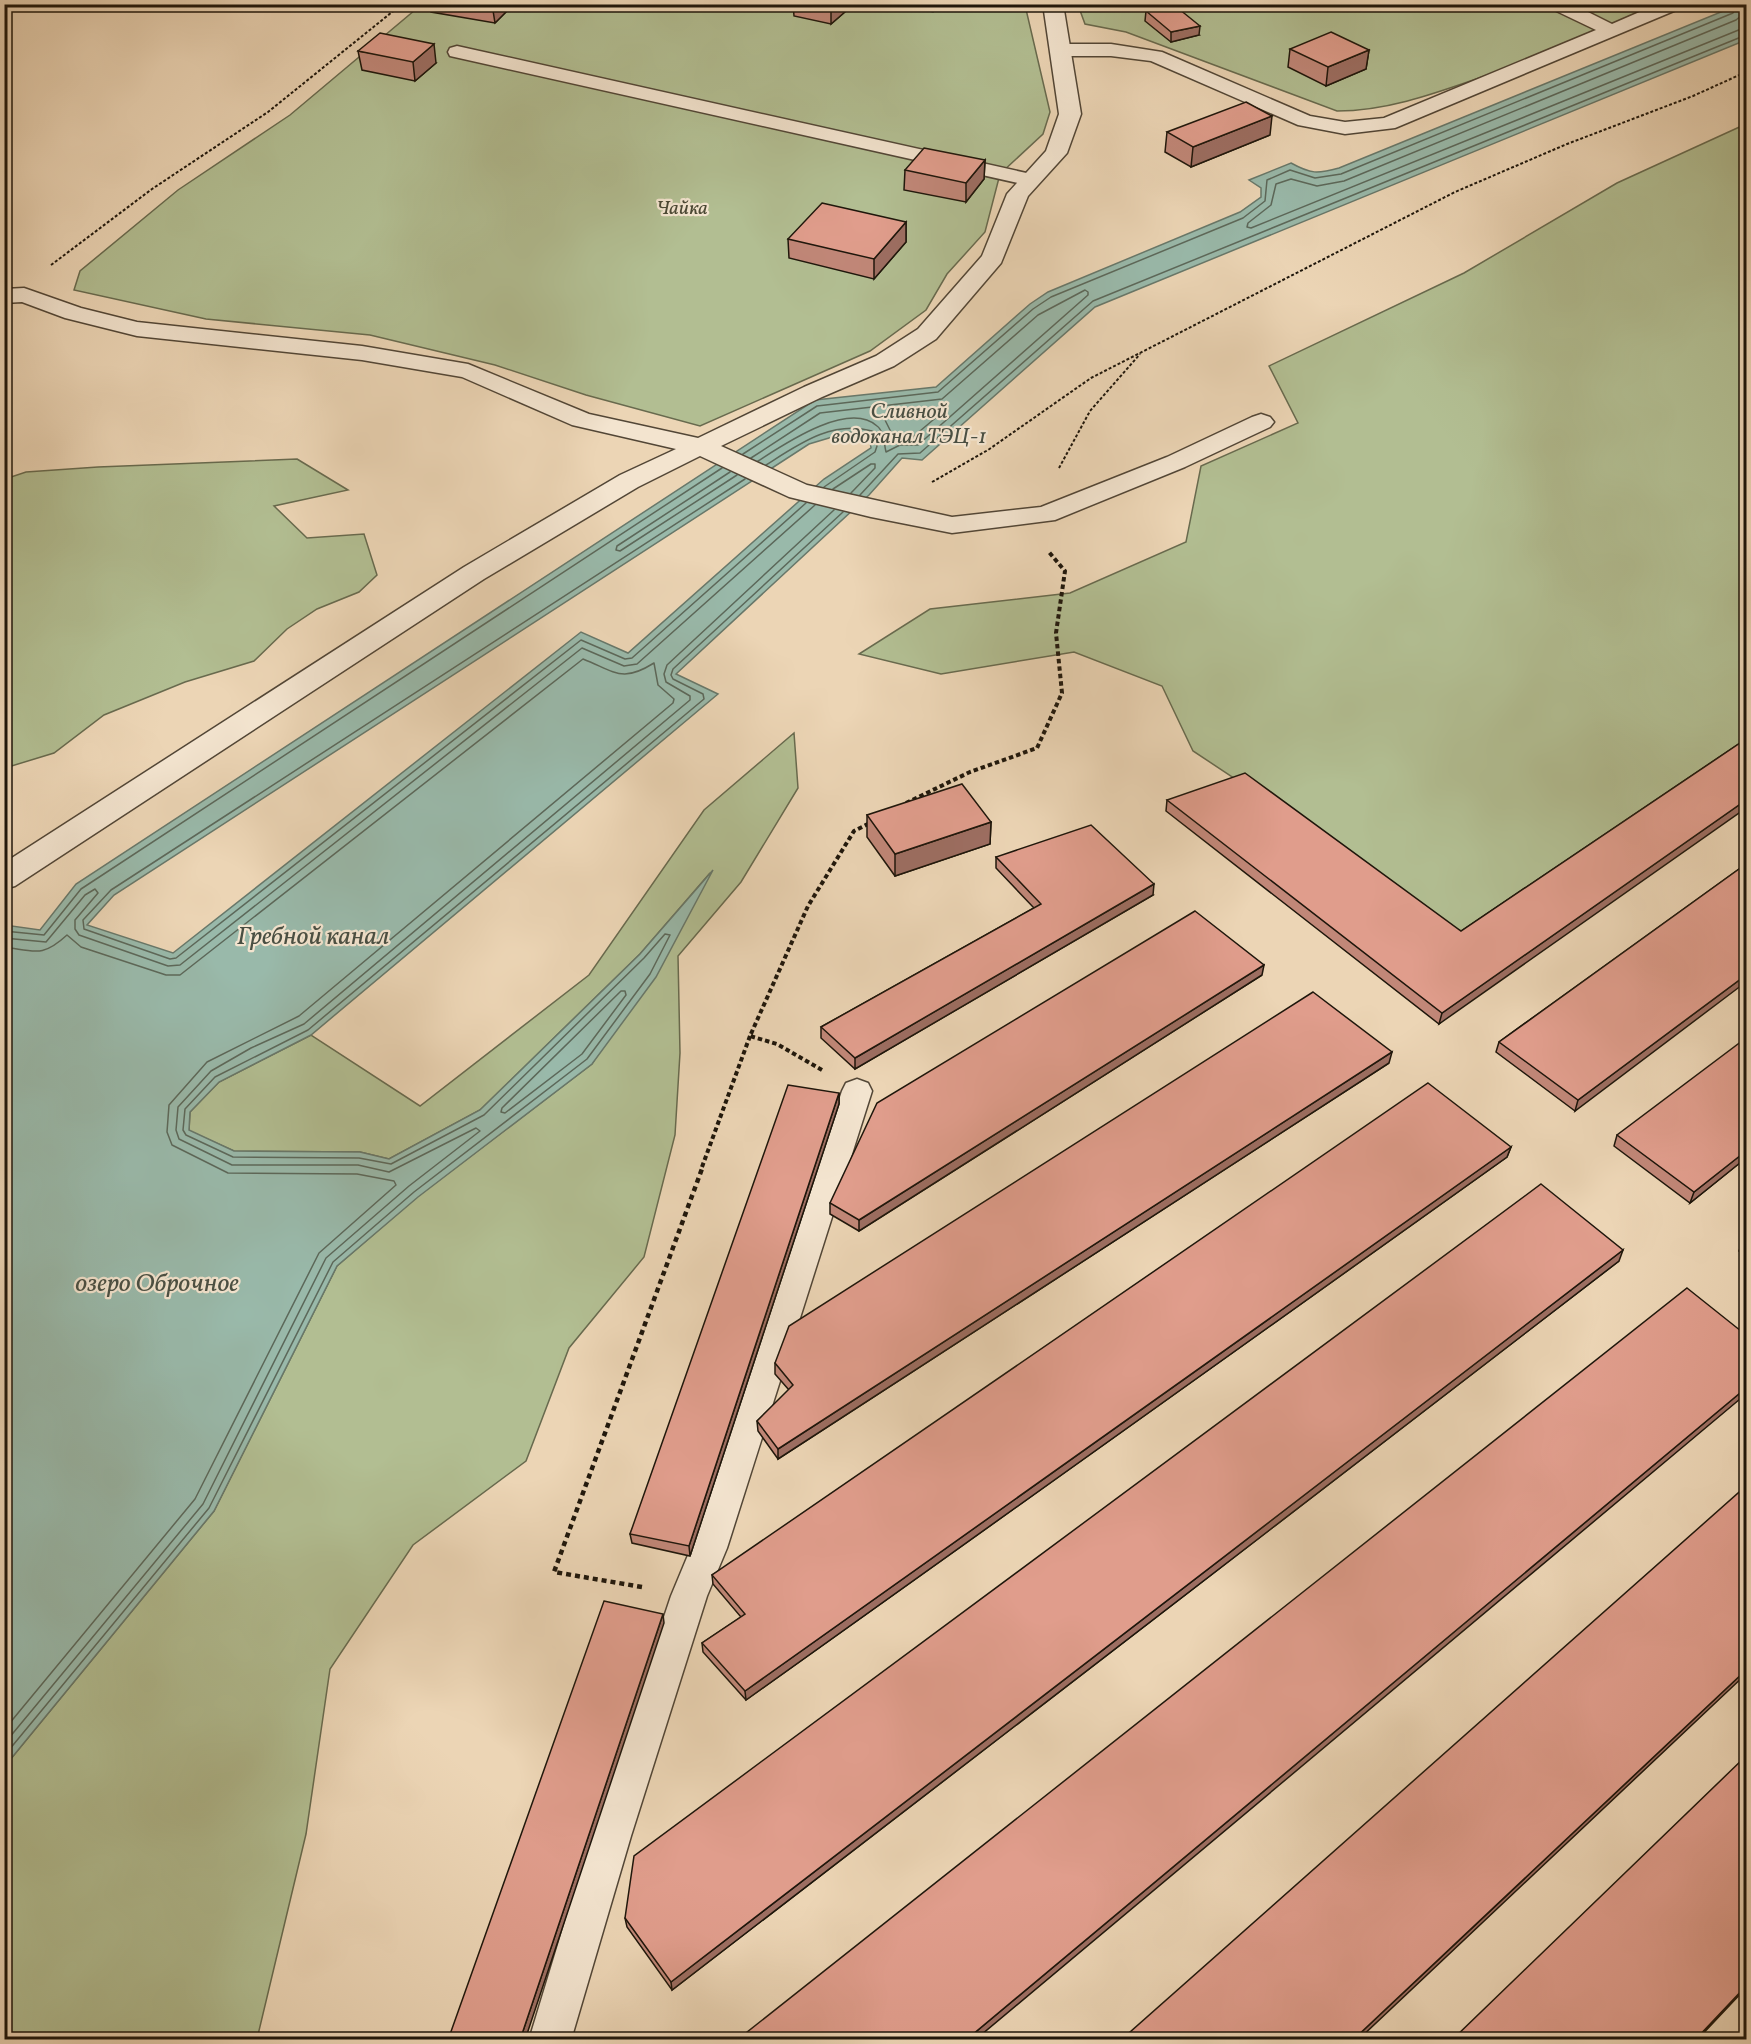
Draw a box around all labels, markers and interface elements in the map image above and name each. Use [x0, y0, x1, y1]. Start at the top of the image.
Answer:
park label: Чайка [656, 195, 708, 223]
water label: Сливной водоканал ТЭЦ-1 [831, 397, 987, 453]
water label: Гребной канал [237, 919, 389, 955]
water label: озеро Оброчное [75, 1266, 239, 1302]

